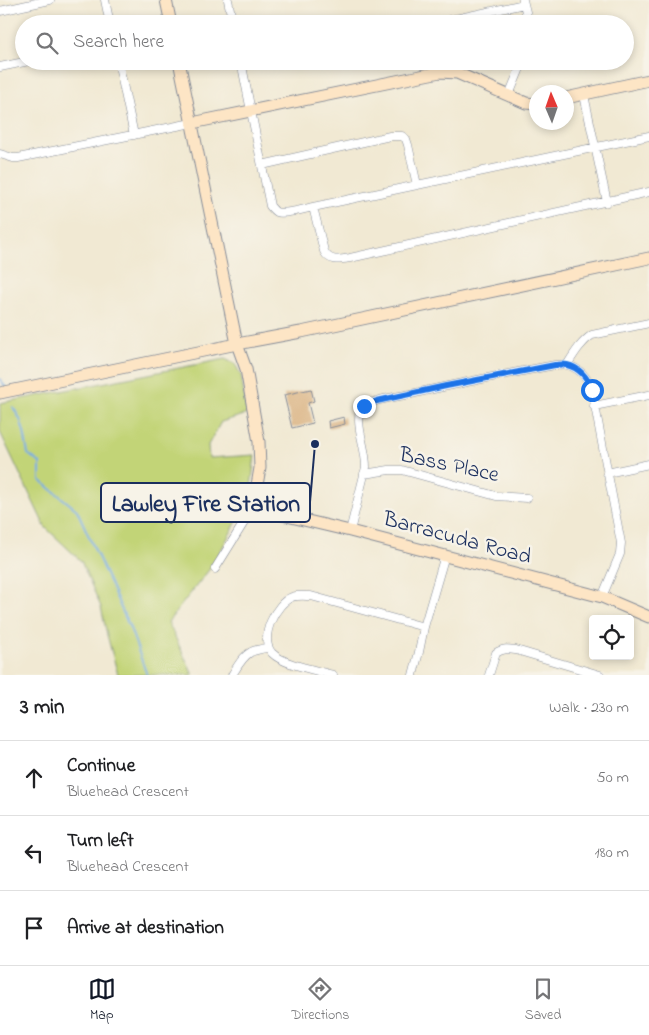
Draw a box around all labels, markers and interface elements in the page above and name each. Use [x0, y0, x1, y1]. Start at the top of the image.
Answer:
search box [15, 15, 634, 70]
icon: search [33, 29, 61, 57]
text: Search here [73, 29, 164, 56]
north arrow [529, 85, 574, 130]
route start [581, 379, 604, 402]
route end [353, 395, 376, 418]
street label: Bass Place [395, 440, 502, 492]
callout: Lawley Fire Station [101, 483, 310, 522]
text: Lawley Fire Station [112, 488, 300, 524]
street label: Barracuda Road [378, 504, 535, 574]
map controls [589, 615, 634, 660]
button: locate [589, 615, 634, 660]
text: 3 min [20, 693, 64, 723]
text: Walk · 230 m [549, 696, 629, 720]
text: Continue [67, 753, 135, 780]
icon: ahead [20, 764, 48, 792]
text: 50 m [597, 766, 629, 790]
text: Bluehead Crescent [67, 780, 189, 804]
text: Turn left [67, 828, 134, 855]
icon: left [20, 839, 48, 867]
text: 180 m [595, 841, 629, 865]
text: Bluehead Crescent [67, 855, 189, 879]
icon: arrive [20, 914, 48, 942]
text: Arrive at destination [67, 915, 224, 942]
tab: Map [88, 975, 116, 1026]
tab: Directions [291, 975, 349, 1026]
tab: Saved [525, 975, 561, 1026]

